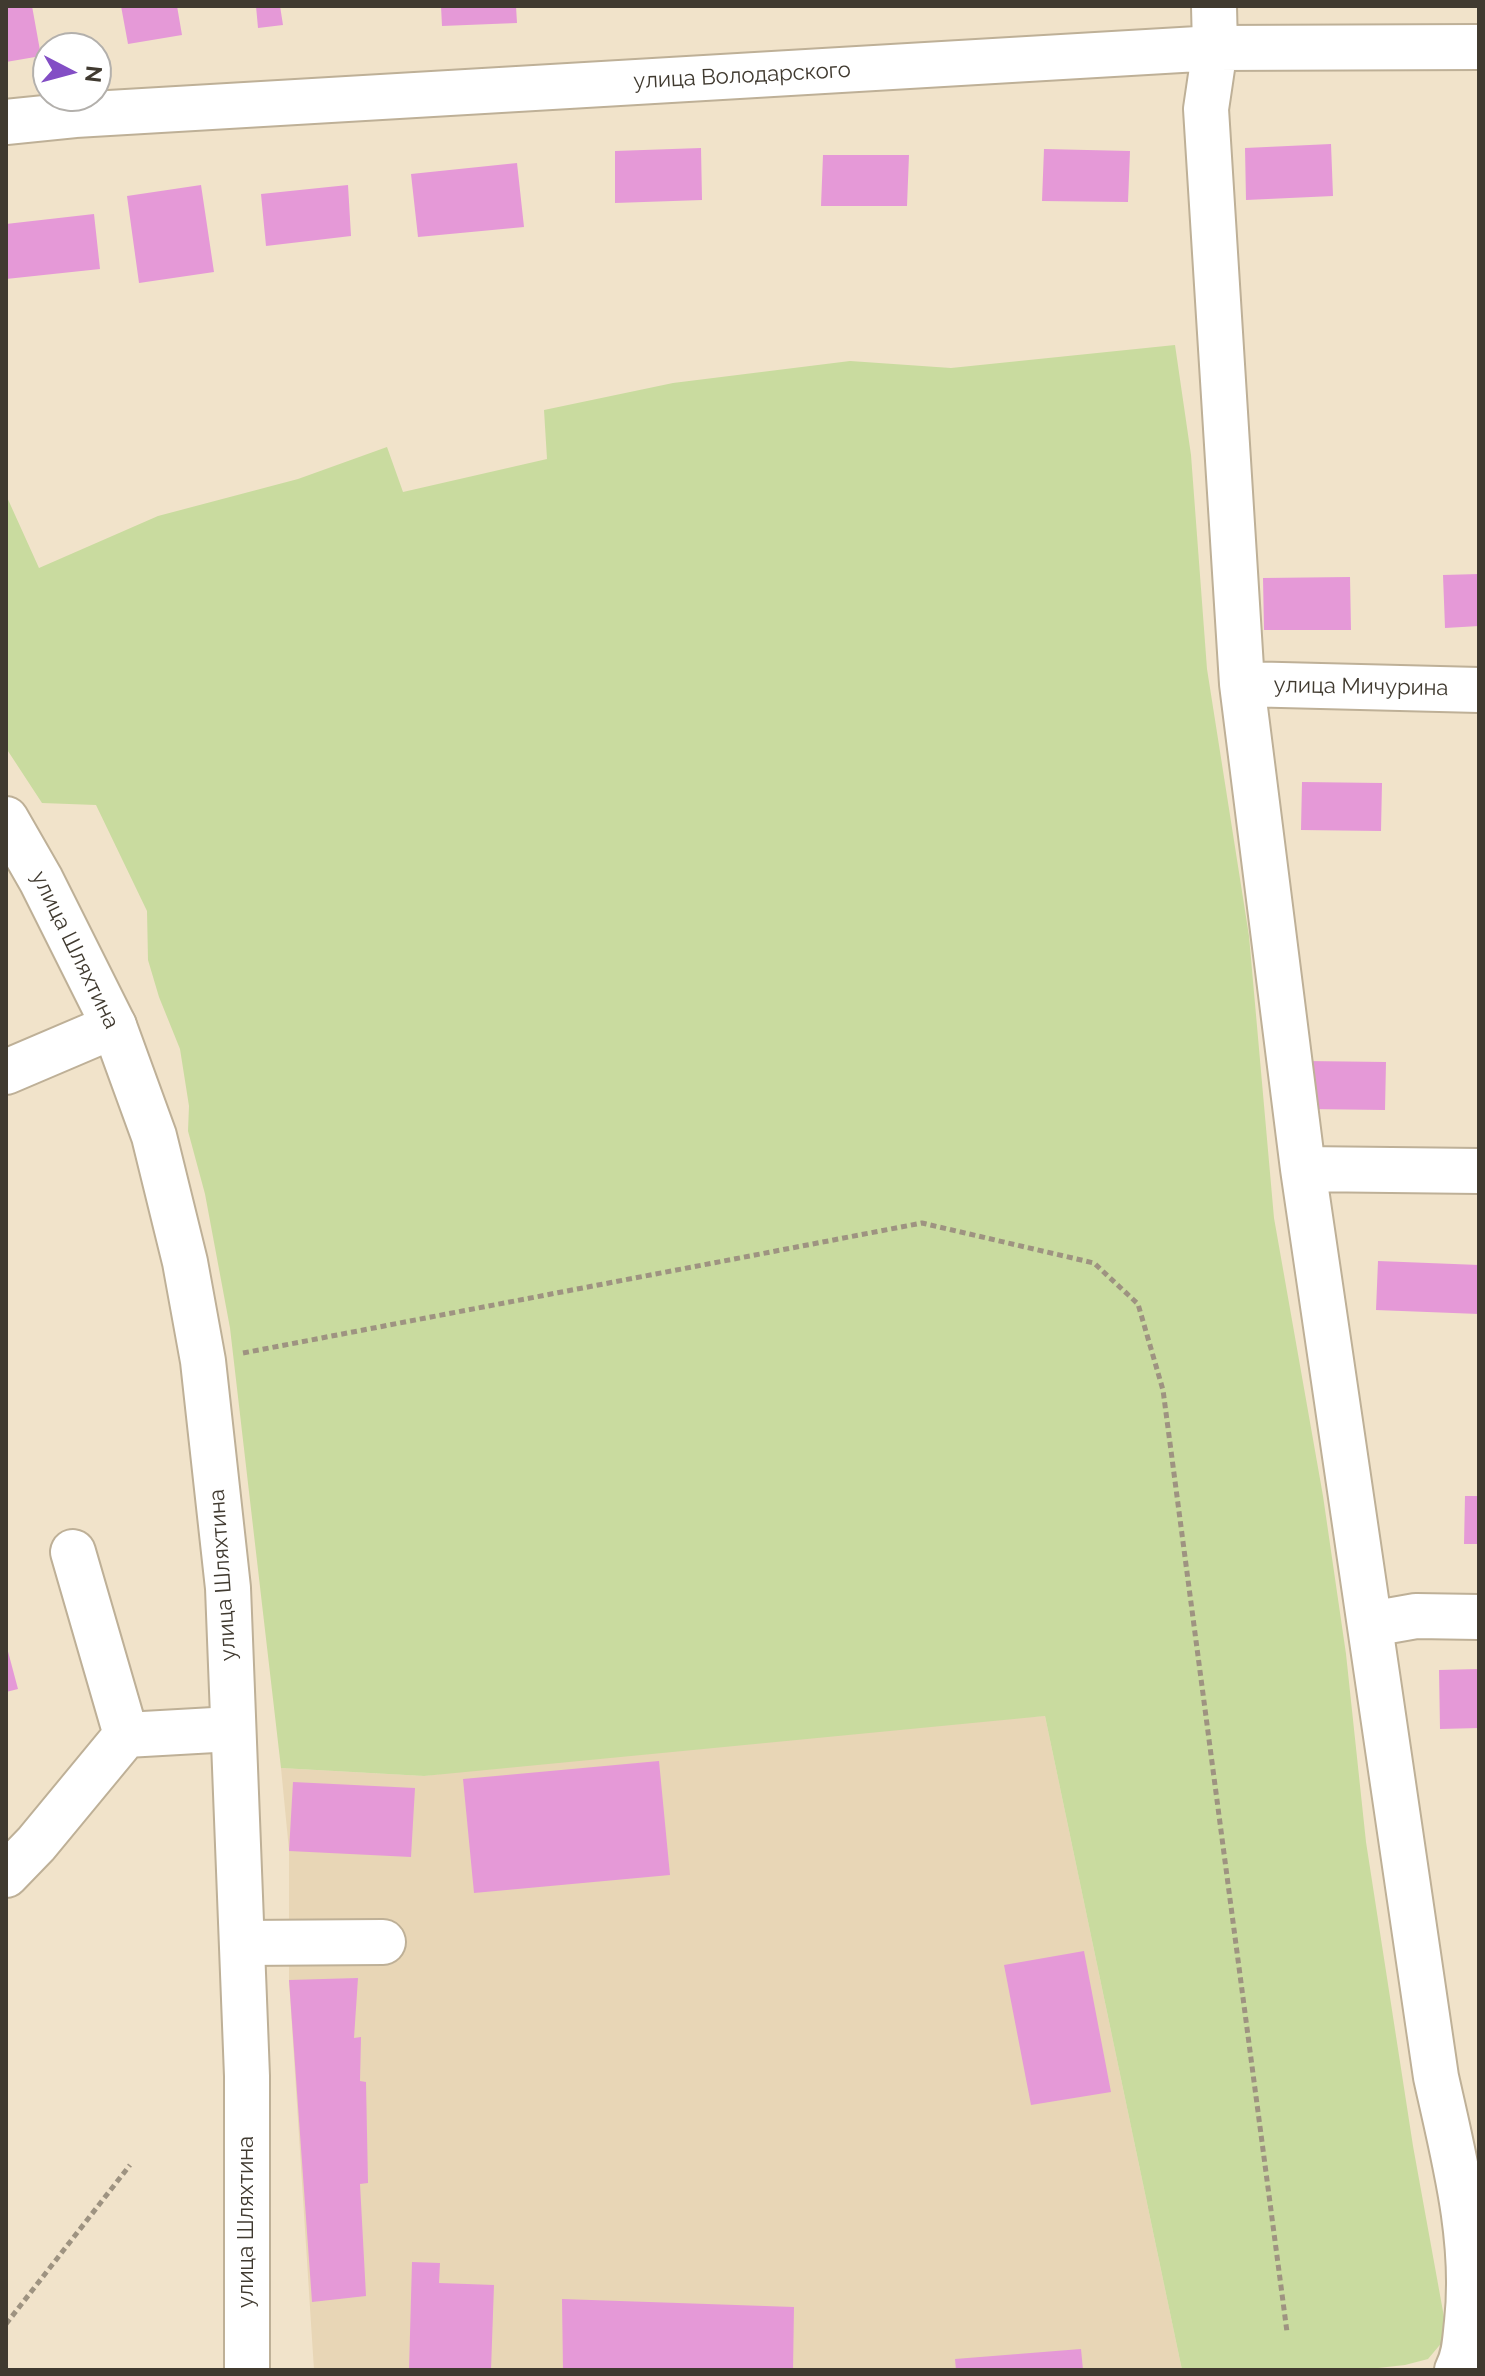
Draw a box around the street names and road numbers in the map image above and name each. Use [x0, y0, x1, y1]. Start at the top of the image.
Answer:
street label: улица Володарского [633, 57, 851, 95]
street label: улица Мичурина [1273, 672, 1449, 702]
street label: улица Шляхтина [25, 867, 125, 1033]
street label: улица Шляхтина [204, 1488, 242, 1662]
street label: улица Шляхтина [233, 2136, 259, 2308]

